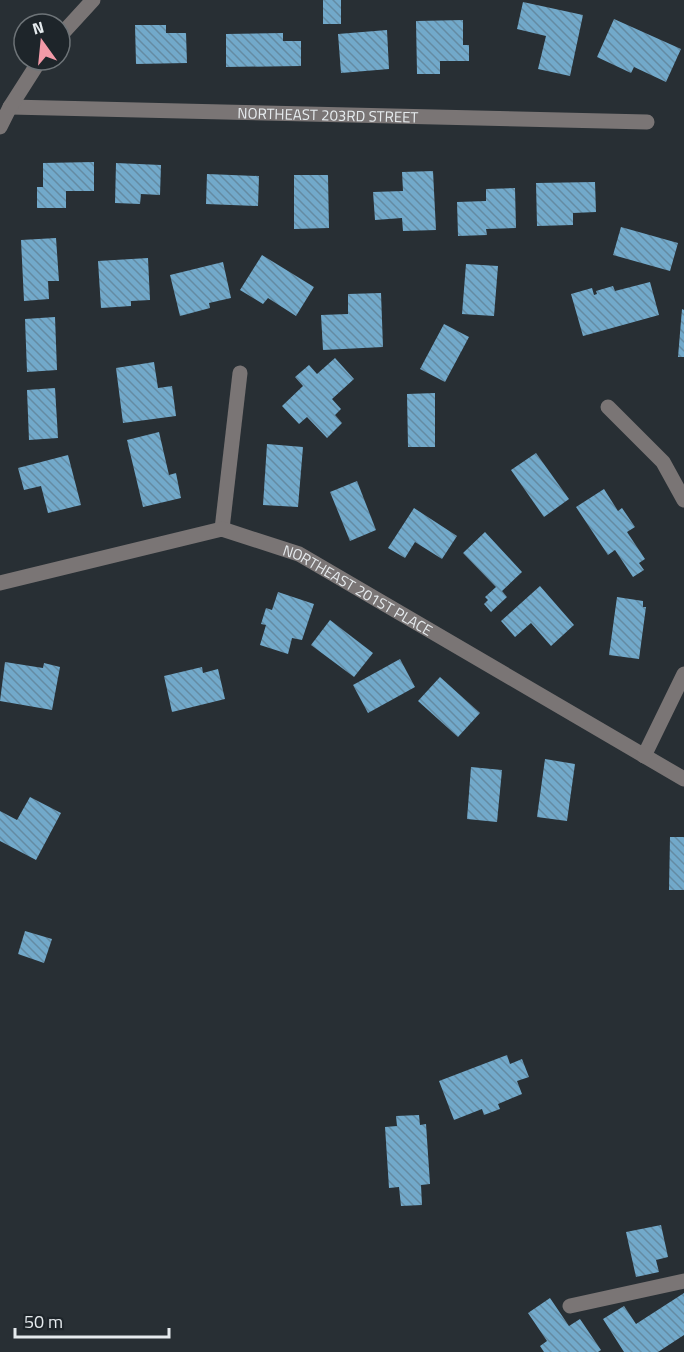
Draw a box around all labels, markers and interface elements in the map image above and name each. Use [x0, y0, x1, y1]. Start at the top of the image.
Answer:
north arrow [12, 12, 72, 72]
text: N [30, 14, 47, 41]
street label: NORTHEAST 203RD STREET [237, 101, 419, 128]
street label: NORTHEAST 201ST PLACE [280, 538, 437, 641]
scale bar [15, 1301, 170, 1339]
text: 50 m [24, 1308, 63, 1335]

